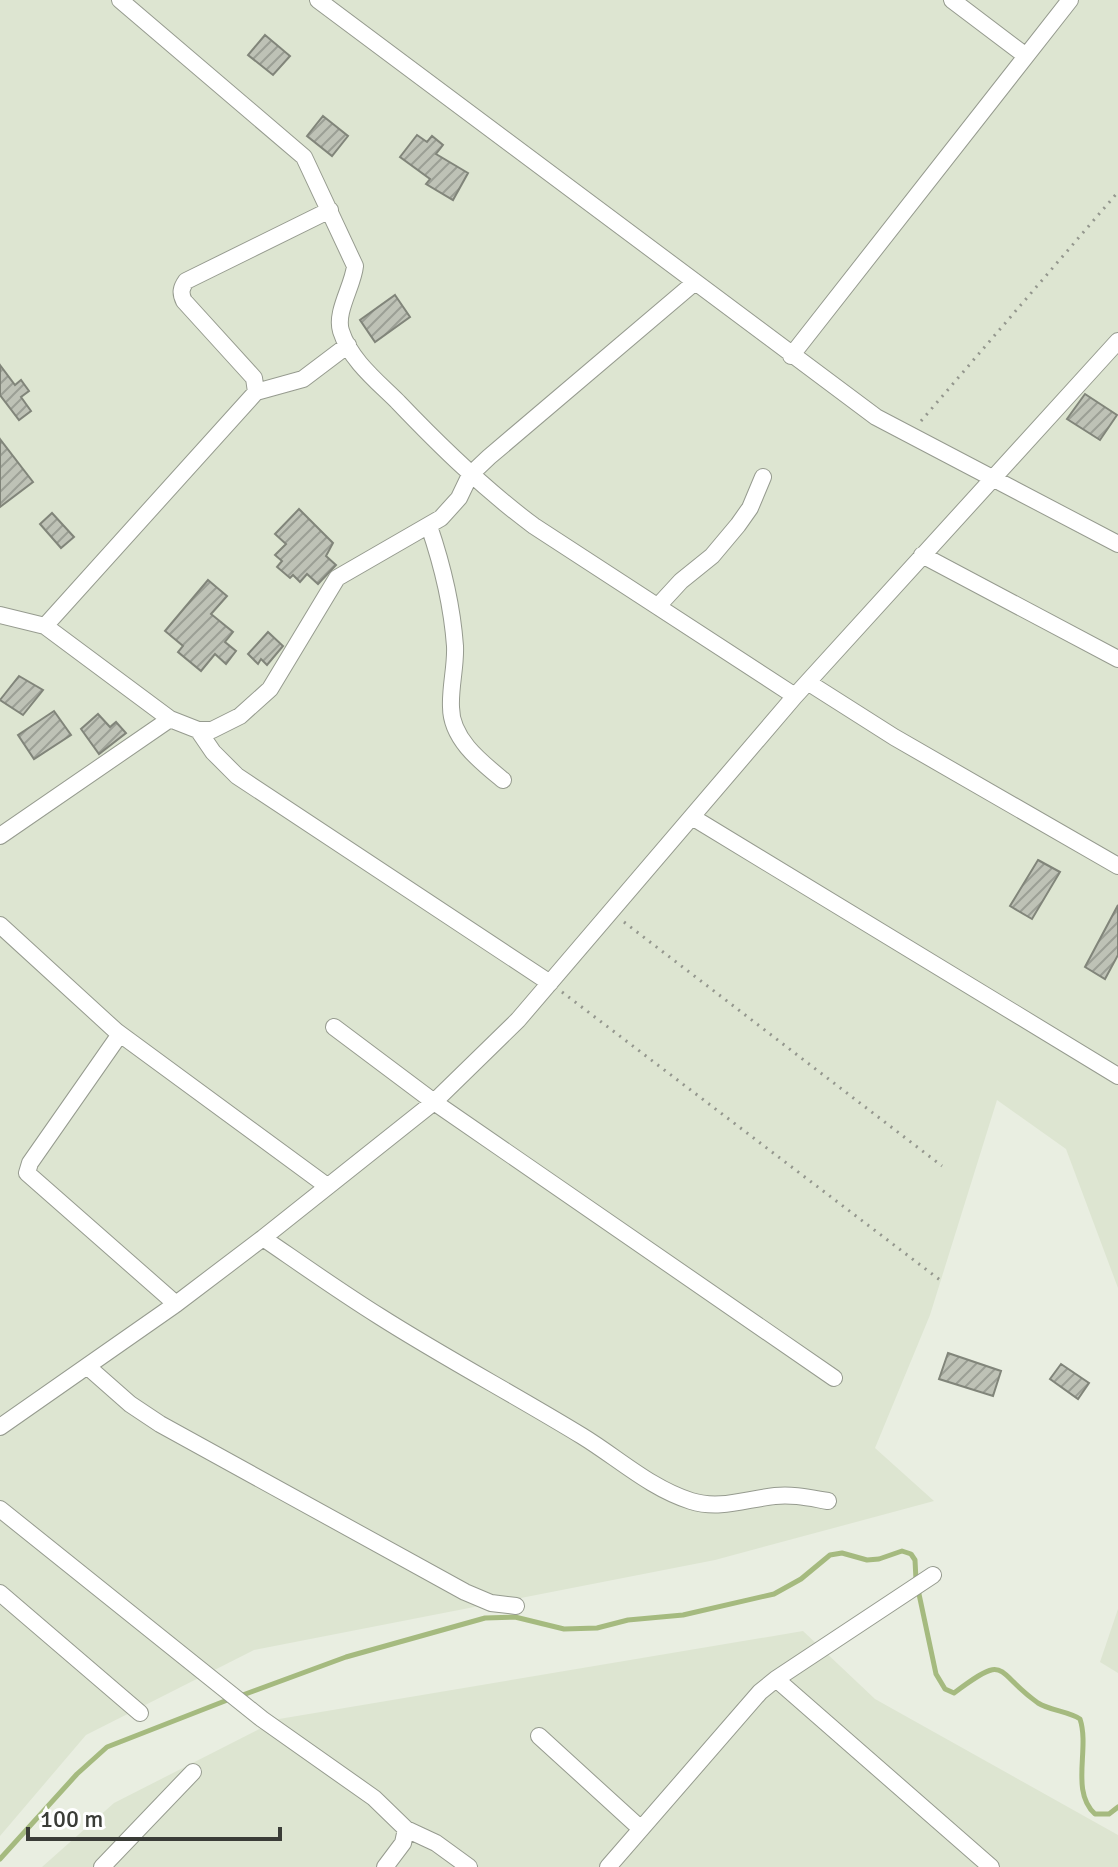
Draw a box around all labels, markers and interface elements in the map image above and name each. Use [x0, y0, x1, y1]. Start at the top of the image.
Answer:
scale bar [28, 1791, 280, 1841]
text: 100 m [40, 1804, 103, 1834]

